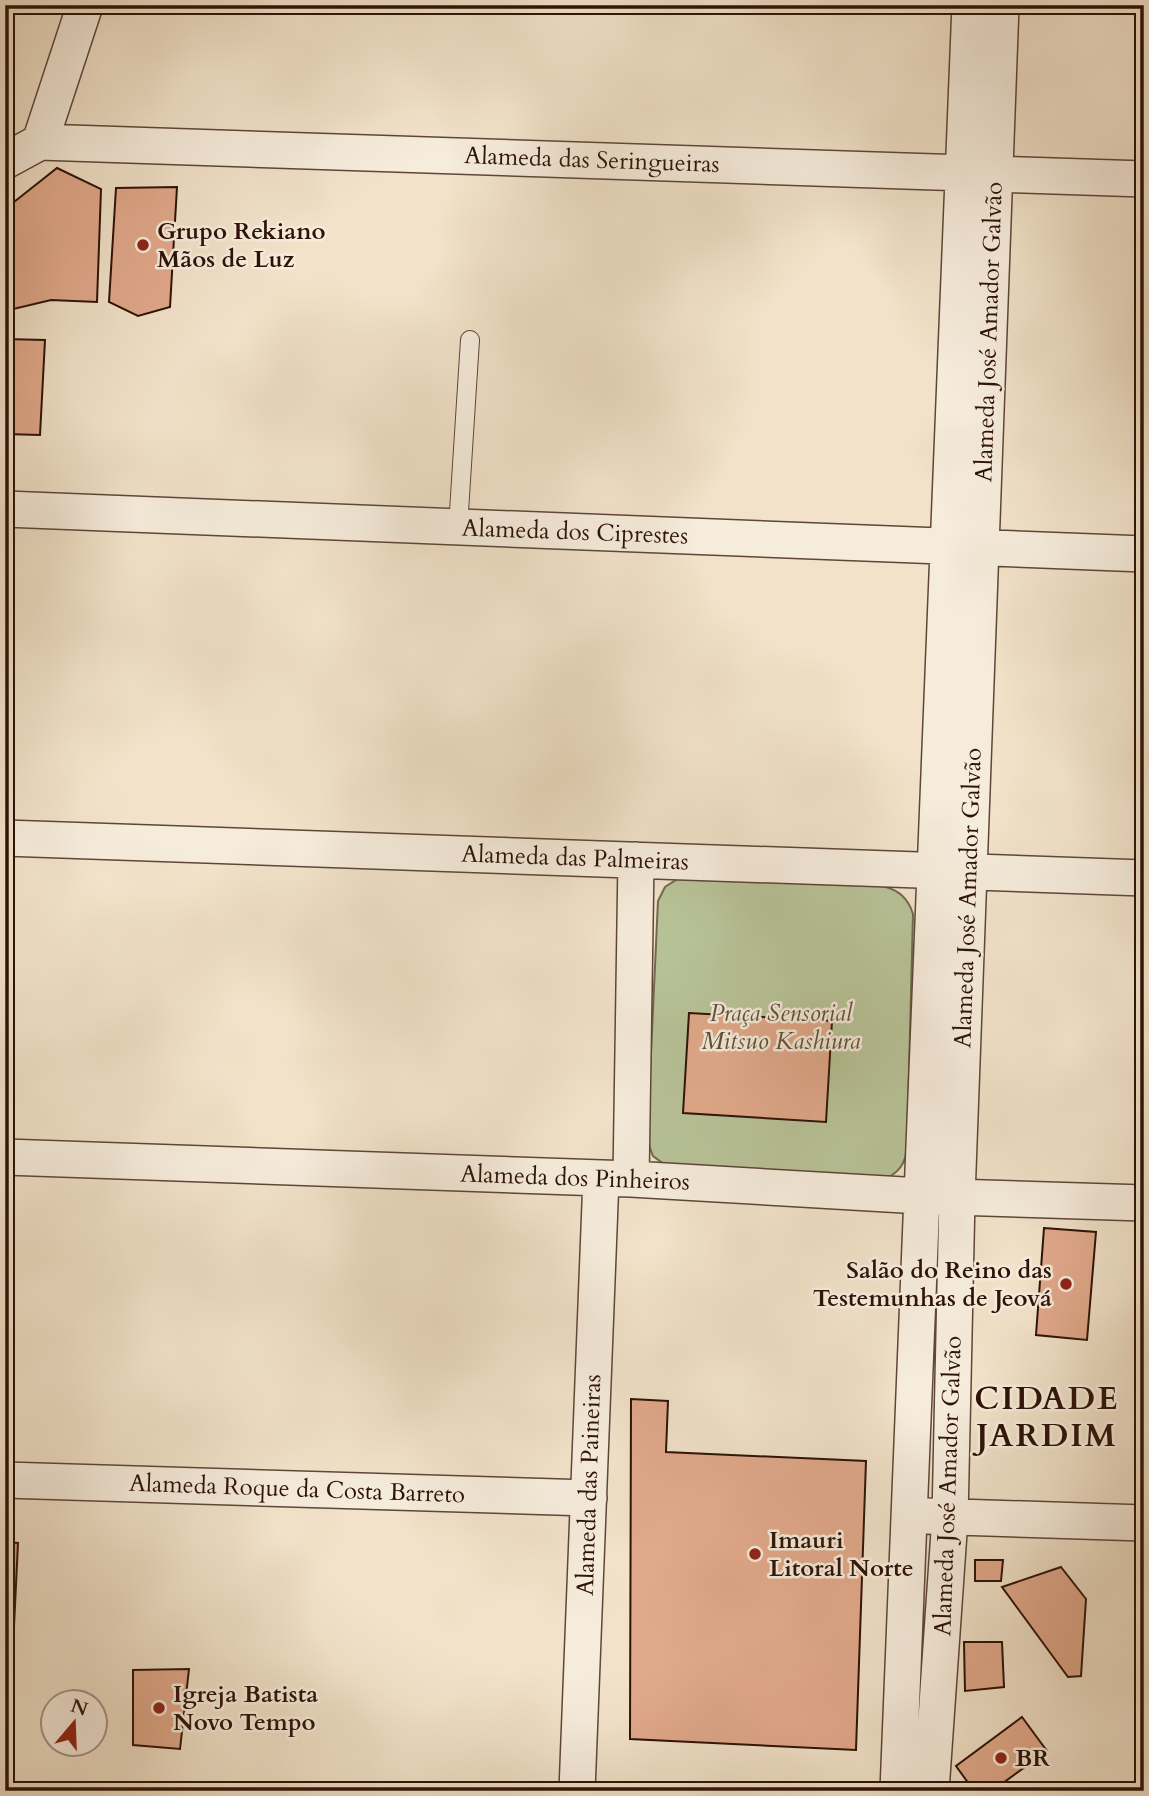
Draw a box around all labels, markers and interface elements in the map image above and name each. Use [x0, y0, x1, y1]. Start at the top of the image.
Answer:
street label: Alameda das Seringueiras [464, 139, 720, 181]
street label: Alameda José Amador Galvão [967, 181, 1011, 483]
place label: Grupo Rekiano Mãos de Luz [157, 215, 326, 276]
marker: Grupo Rekiano Mãos de Luz [135, 237, 151, 253]
street label: Alameda dos Ciprestes [461, 512, 689, 552]
street label: Alameda José Amador Galvão [946, 747, 990, 1049]
street label: Alameda das Palmeiras [461, 838, 689, 878]
park label: Praça Sensorial Mitsuo Kashiura [702, 997, 861, 1058]
street label: Alameda dos Pinheiros [460, 1158, 690, 1198]
place label: Salão do Reino das Testemunhas de Jeová [813, 1254, 1052, 1315]
marker: Salão do Reino das Testemunhas de Jeová [1058, 1276, 1074, 1292]
street label: Alameda José Amador Galvão [926, 1335, 970, 1637]
street label: Alameda das Paineiras [569, 1374, 609, 1596]
district label: CIDADE JARDIM [972, 1377, 1120, 1458]
street label: Alameda Roque da Costa Barreto [128, 1467, 466, 1511]
place label: Imauri Litoral Norte [769, 1524, 914, 1585]
marker: Imauri Litoral Norte [747, 1546, 763, 1562]
place label: Igreja Batista Novo Tempo [173, 1678, 318, 1739]
north arrow [38, 1688, 108, 1758]
text: N [67, 1693, 92, 1723]
marker: Igreja Batista Novo Tempo [151, 1700, 167, 1716]
place label: BR [1015, 1742, 1050, 1775]
marker: BR [993, 1750, 1009, 1766]

